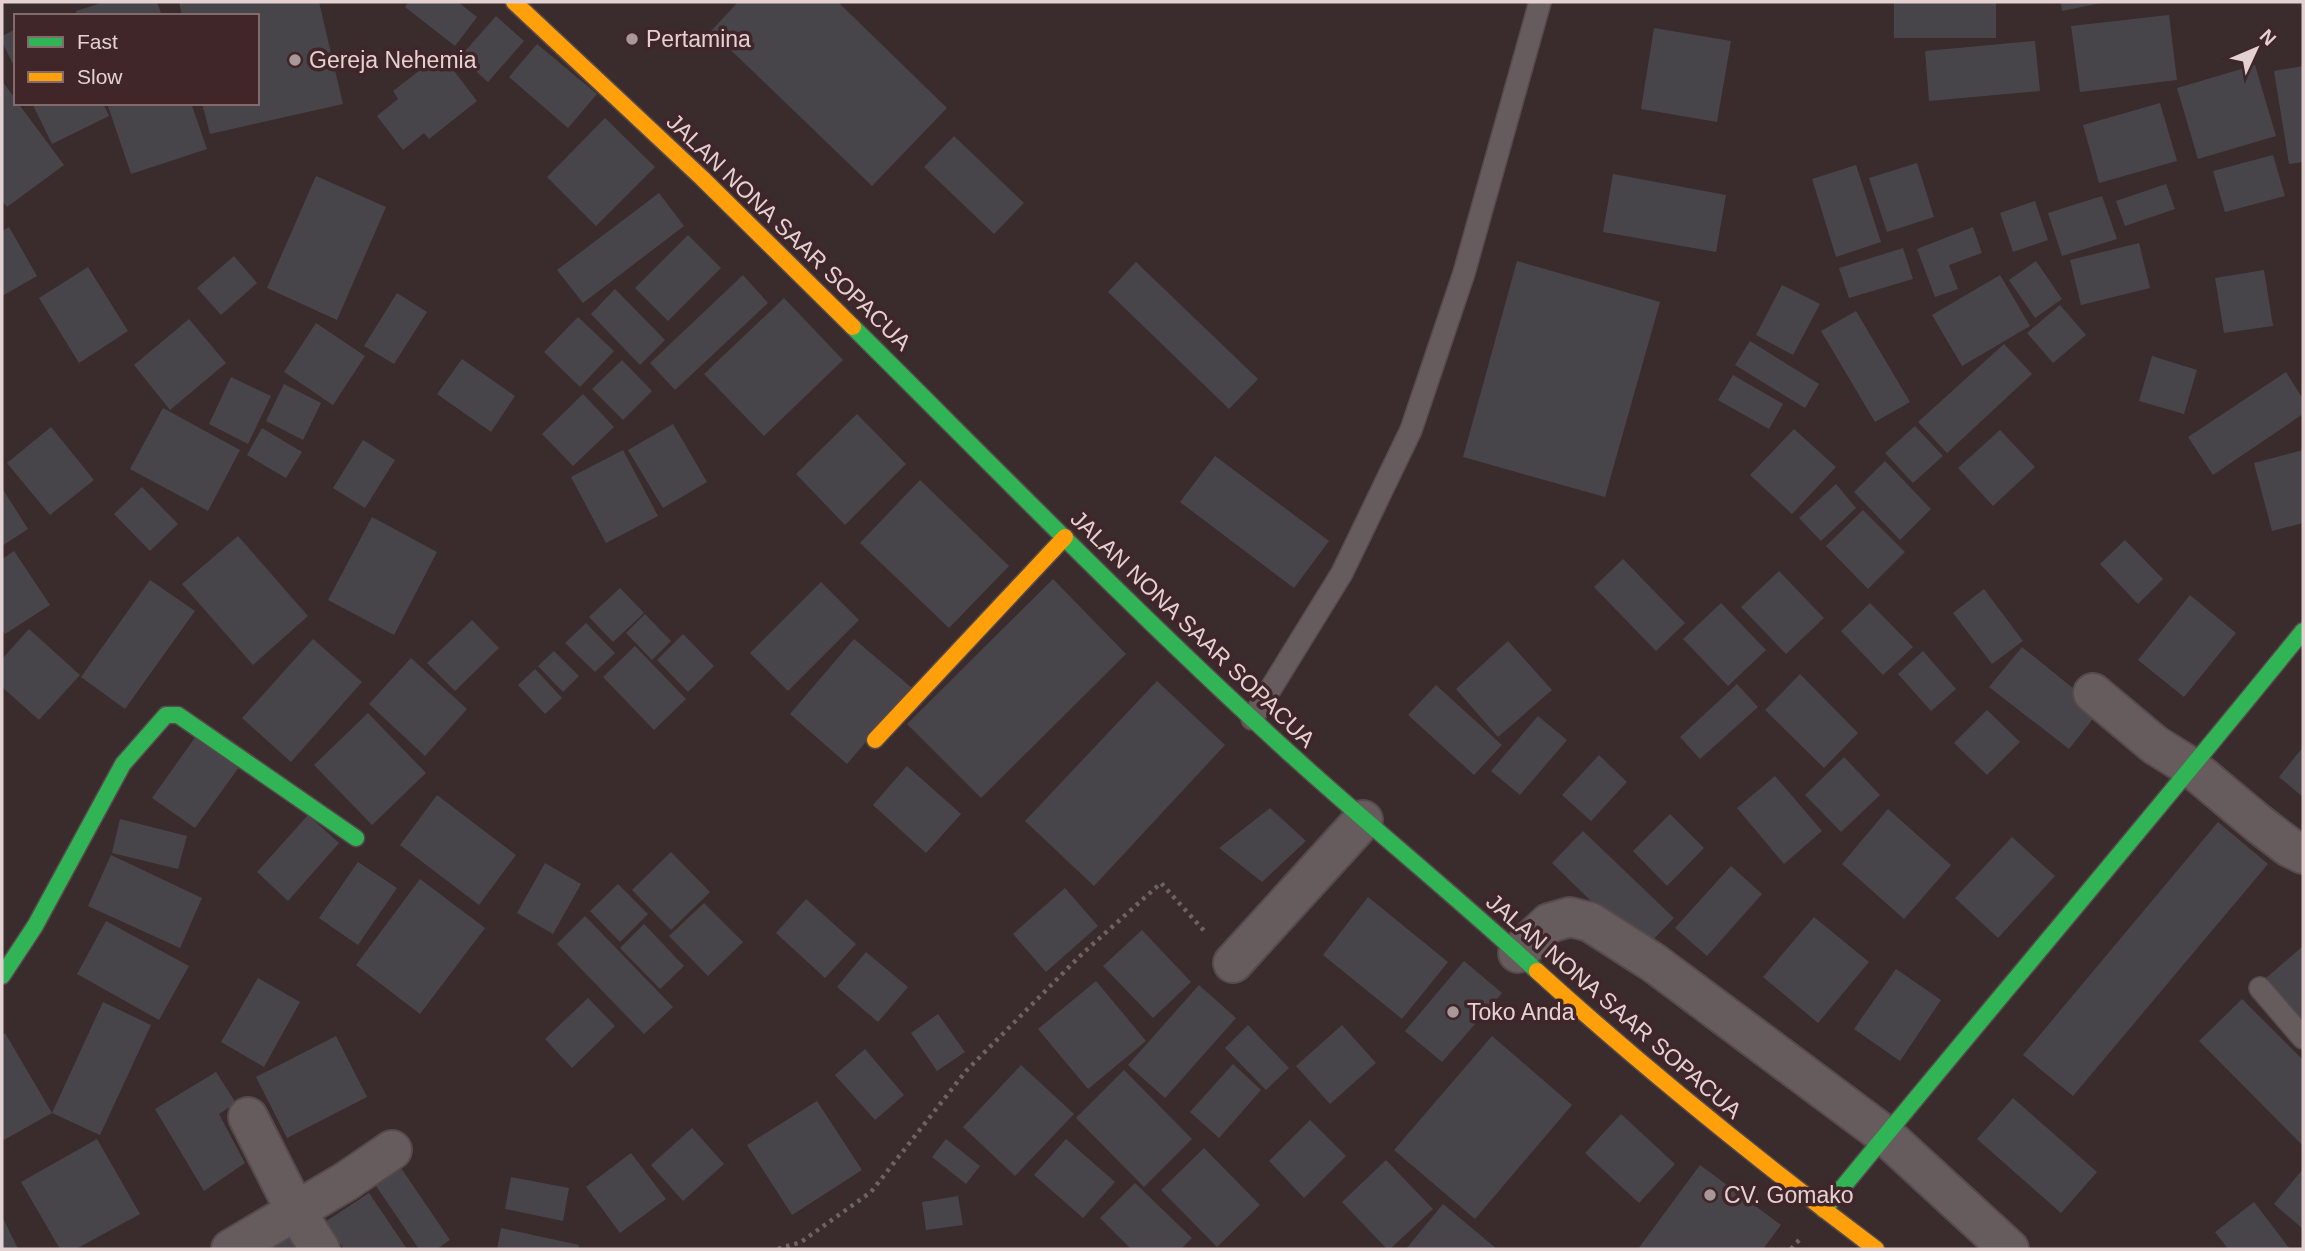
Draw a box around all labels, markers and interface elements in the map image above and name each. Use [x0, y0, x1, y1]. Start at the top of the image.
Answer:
legend [14, 14, 259, 105]
north arrow [2221, 14, 2291, 84]
text: N [2256, 25, 2280, 50]
place label: Pertamina [646, 26, 751, 52]
text: Fast [77, 30, 118, 53]
marker: Pertamina [624, 31, 640, 47]
place label: Gereja Nehemia [309, 47, 477, 73]
marker: Gereja Nehemia [287, 52, 303, 68]
text: Slow [77, 65, 123, 88]
street label: JALAN NONA SAAR SOPACUA [662, 108, 917, 356]
street label: JALAN NONA SAAR SOPACUA [1066, 505, 1321, 753]
street label: JALAN NONA SAAR SOPACUA [1481, 888, 1747, 1124]
place label: Toko Anda [1467, 999, 1575, 1025]
marker: Toko Anda [1445, 1004, 1461, 1020]
place label: CV. Gomako [1724, 1182, 1854, 1208]
marker: CV. Gomako [1702, 1187, 1718, 1203]

